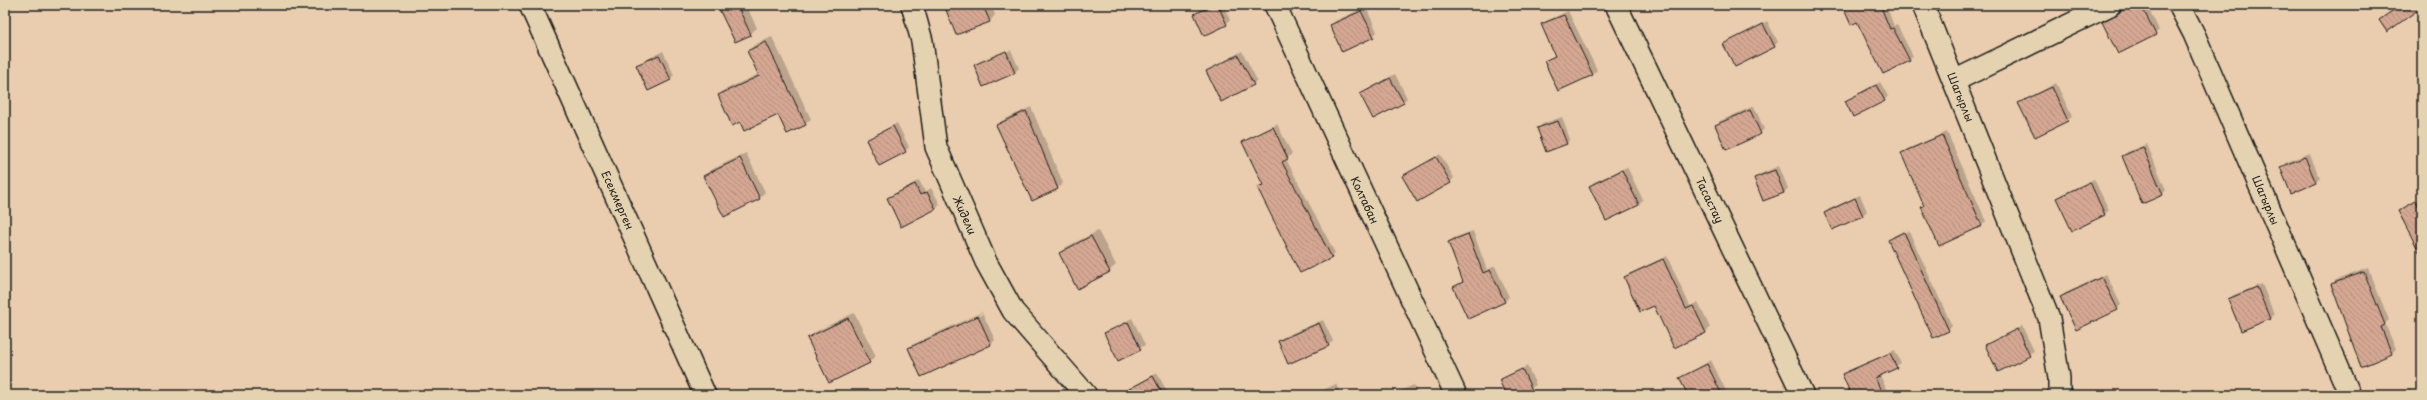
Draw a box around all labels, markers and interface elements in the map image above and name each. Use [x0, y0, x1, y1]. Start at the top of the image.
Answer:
street label: Шагырлы [1943, 70, 1979, 124]
street label: Eсекмерген [597, 168, 639, 232]
street label: Шагырлы [2248, 173, 2284, 227]
street label: Колтабан [1347, 174, 1383, 226]
street label: Тасастау [1692, 174, 1728, 226]
street label: Жидели [949, 193, 981, 237]

